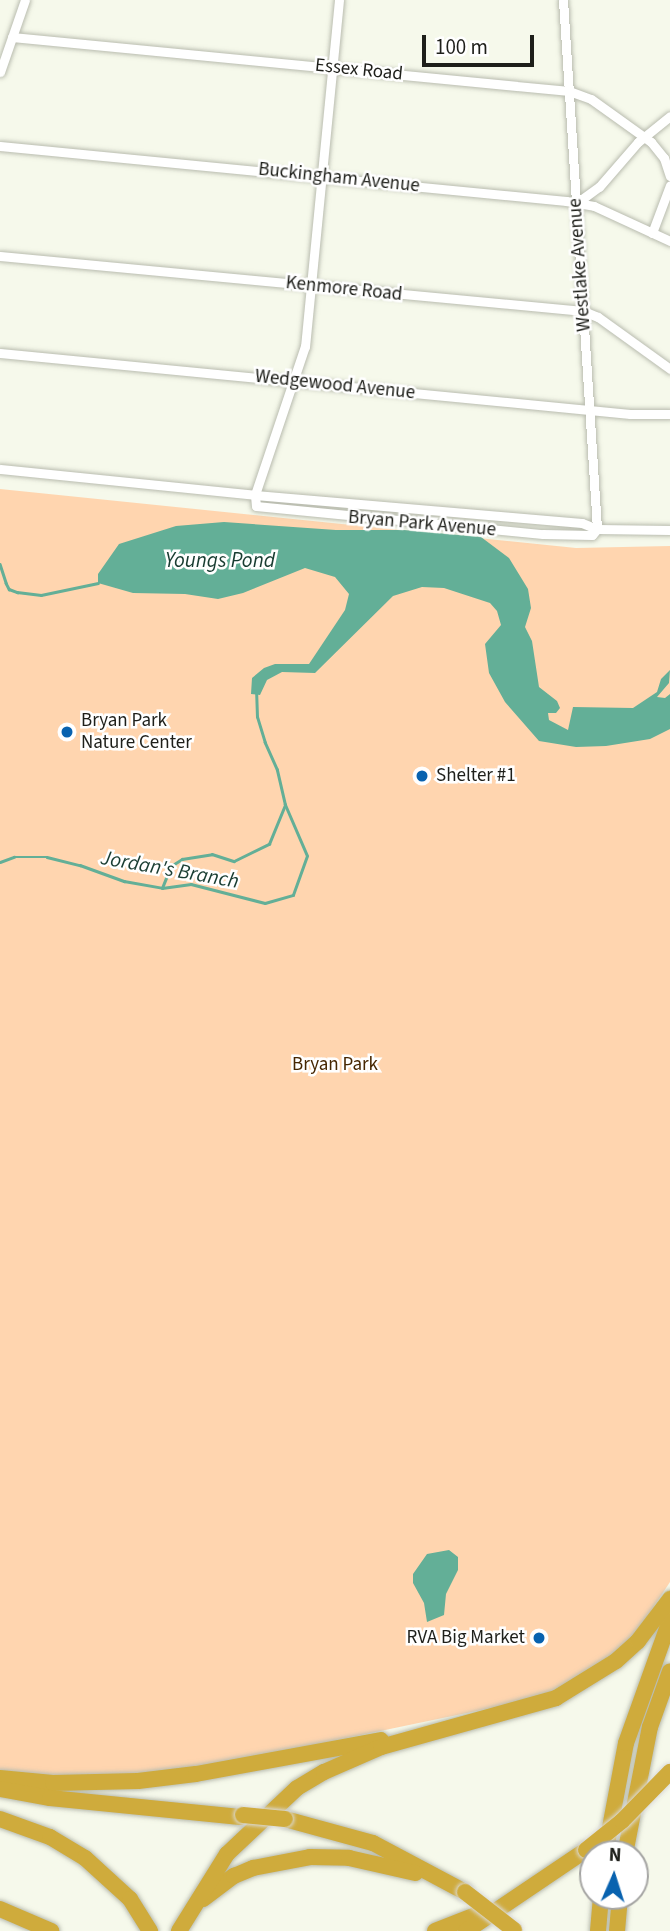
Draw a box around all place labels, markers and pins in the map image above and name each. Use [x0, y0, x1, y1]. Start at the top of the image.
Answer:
place label: Bryan Park Nature Center [81, 710, 192, 754]
marker: Bryan Park Nature Center [59, 724, 75, 740]
place label: Shelter #1 [436, 765, 516, 787]
marker: Shelter #1 [414, 768, 430, 784]
place label: RVA Big Market [407, 1627, 525, 1649]
marker: RVA Big Market [531, 1630, 547, 1646]

